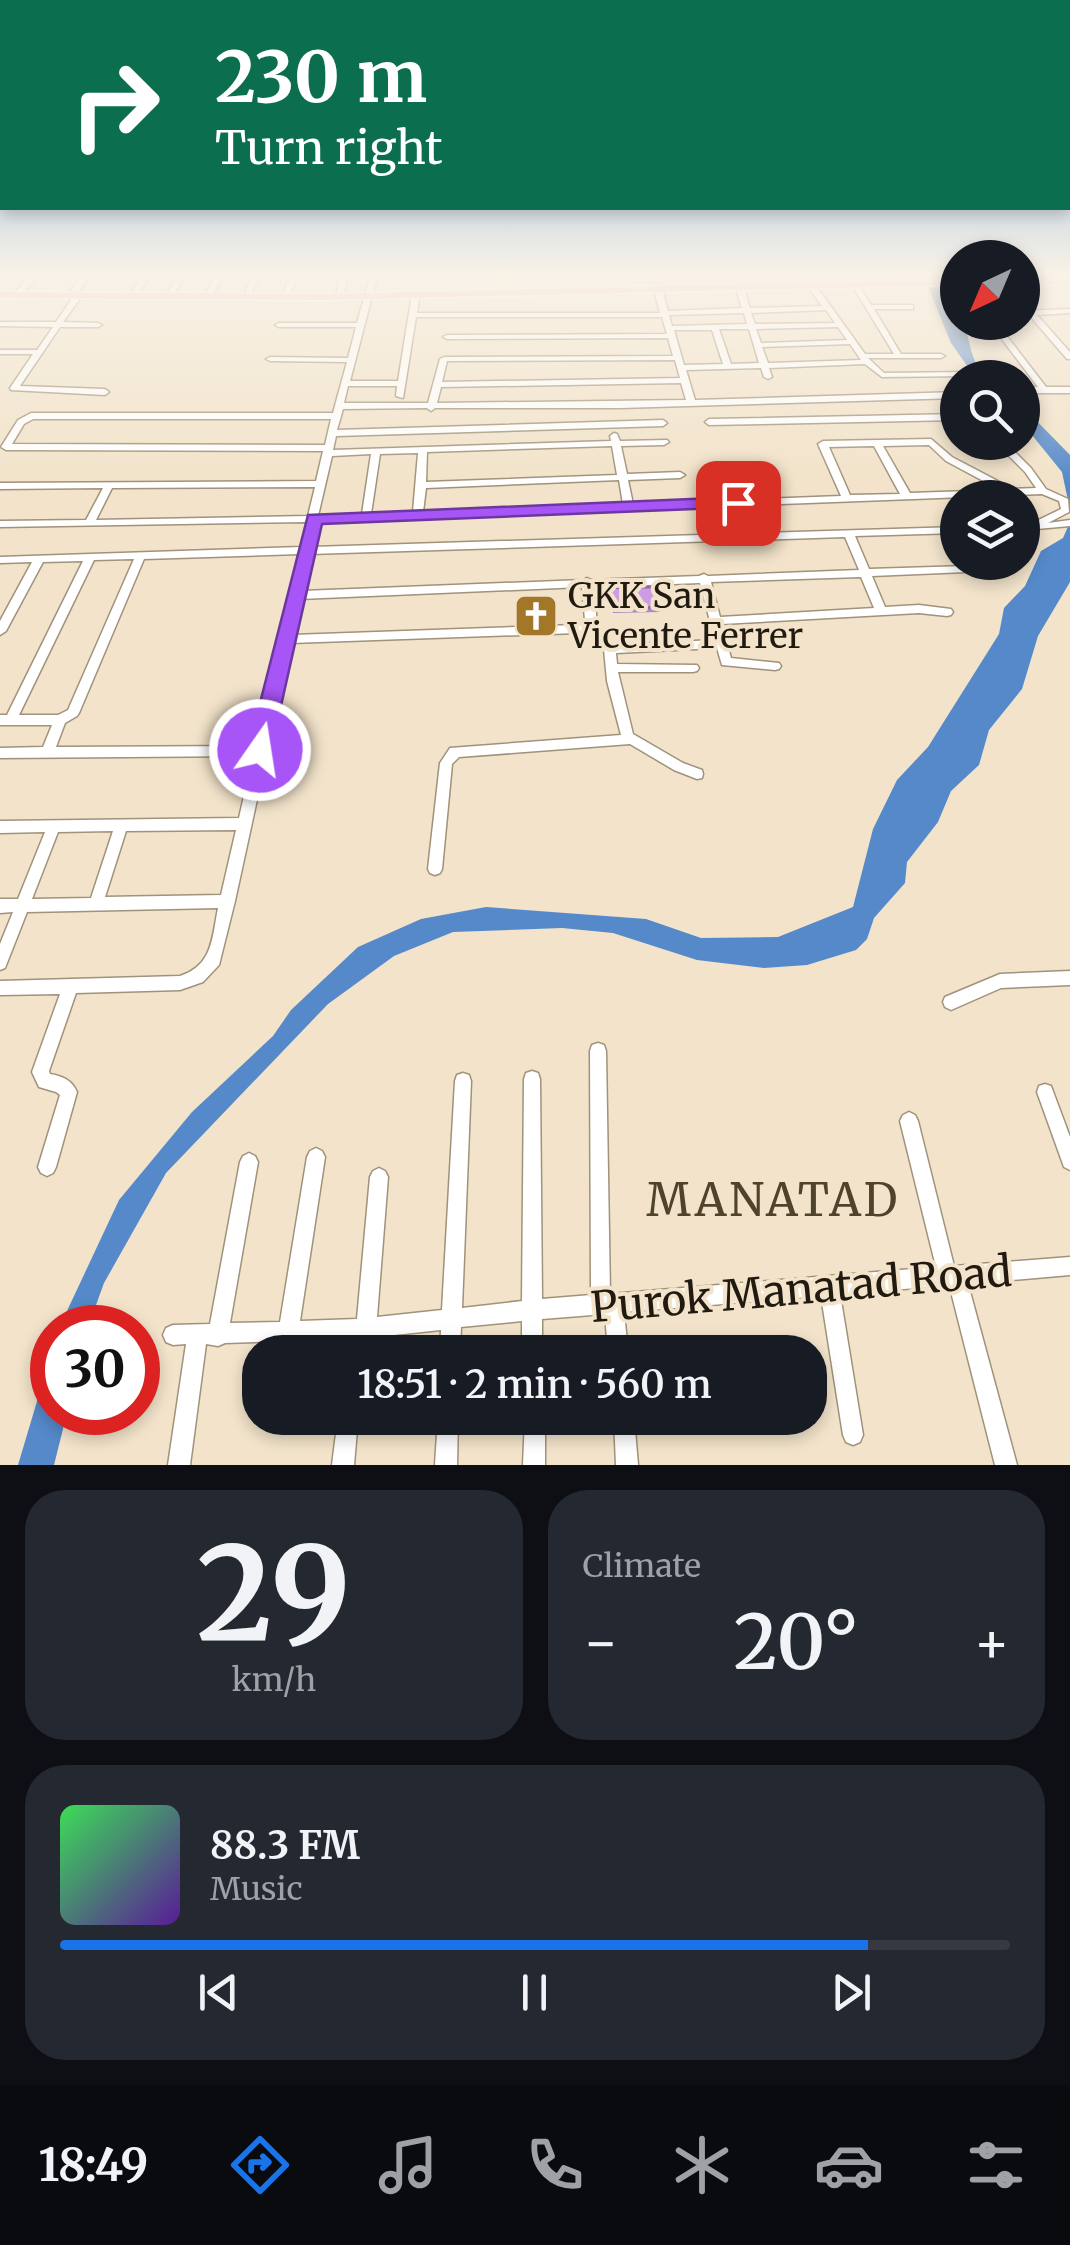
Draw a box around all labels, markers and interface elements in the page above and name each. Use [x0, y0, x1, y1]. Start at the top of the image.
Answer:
text: 230 m [215, 33, 427, 121]
icon: right [50, 40, 180, 170]
text: Turn right [215, 120, 443, 176]
north arrow [940, 240, 1040, 340]
map controls [940, 240, 1040, 580]
button: search [940, 360, 1040, 460]
pin [696, 461, 781, 546]
icon: arrive [711, 476, 766, 531]
button: layers [940, 480, 1040, 580]
place label: GKK San Vicente Ferrer [567, 574, 803, 658]
church icon: GKK San Vicente Ferrer [513, 593, 559, 639]
position arrow [208, 698, 312, 802]
district label: MANATAD [646, 1172, 900, 1228]
street label: Purok Manatad Road [588, 1245, 1014, 1333]
speed limit sign: 30 [30, 1305, 160, 1435]
text: 18:51 · 2 min · 560 m [357, 1361, 712, 1408]
text: 29 [197, 1513, 351, 1676]
text: Climate [583, 1546, 701, 1586]
text: 20° [734, 1595, 859, 1689]
text: − [583, 1608, 619, 1677]
text: + [973, 1608, 1010, 1677]
text: km/h [231, 1660, 316, 1700]
text: 88.3 FM [210, 1822, 360, 1869]
text: Music [210, 1869, 303, 1909]
icon: previous [191, 1965, 246, 2020]
icon: pause [507, 1965, 562, 2020]
icon: next [824, 1965, 879, 2020]
icon: directions [225, 2130, 295, 2200]
icon: music [373, 2130, 443, 2200]
icon: phone [520, 2130, 590, 2200]
icon: climate [667, 2130, 737, 2200]
icon: car [814, 2130, 884, 2200]
icon: filters [961, 2130, 1031, 2200]
text: 18:49 [39, 2137, 148, 2193]

